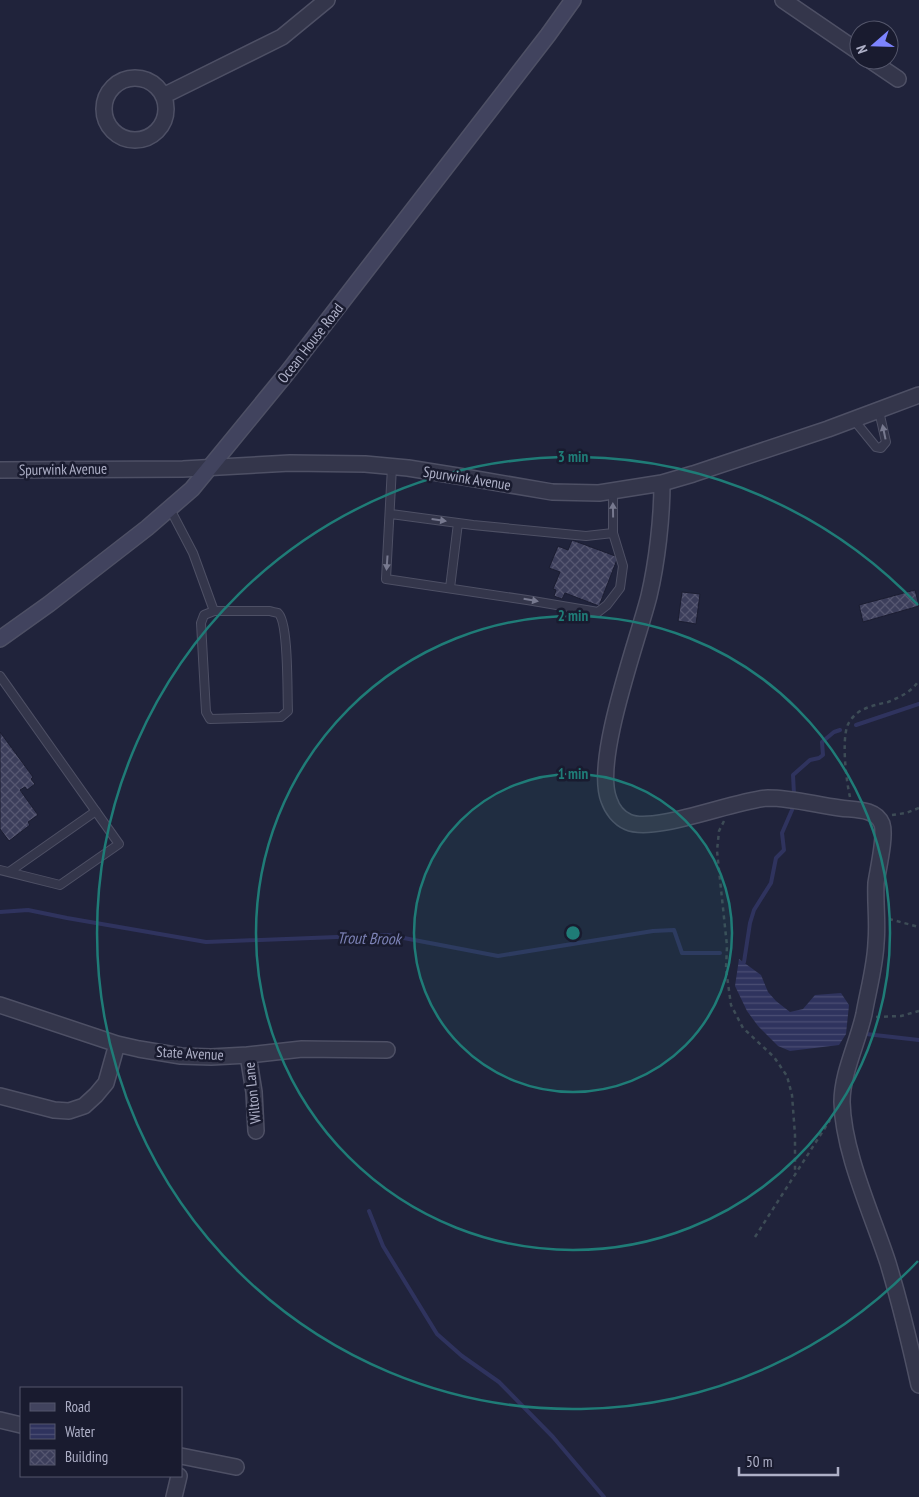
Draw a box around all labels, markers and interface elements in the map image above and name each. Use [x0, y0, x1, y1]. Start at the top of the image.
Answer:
north arrow [849, 20, 899, 70]
text: N [852, 43, 872, 56]
street label: Ocean House Road [273, 299, 347, 387]
one-way arrow [879, 424, 887, 440]
text: 3 min [558, 447, 588, 466]
street label: Spurwink Avenue [19, 459, 107, 479]
street label: Spurwink Avenue [422, 462, 512, 494]
one-way arrow [609, 502, 617, 518]
one-way arrow [431, 517, 447, 525]
one-way arrow [383, 555, 391, 571]
one-way arrow [523, 597, 539, 605]
text: 2 min [558, 606, 588, 625]
text: 1 min [558, 764, 588, 783]
centre of rings [564, 924, 582, 942]
water label: Trout Brook [337, 927, 403, 949]
street label: State Avenue [156, 1042, 224, 1064]
street label: Wilton Lane [239, 1061, 265, 1125]
legend [20, 1387, 182, 1477]
text: Road [65, 1397, 91, 1416]
text: Water [65, 1422, 96, 1441]
scale bar [739, 1444, 838, 1476]
text: Building [65, 1447, 108, 1466]
text: 50 m [746, 1452, 772, 1471]

